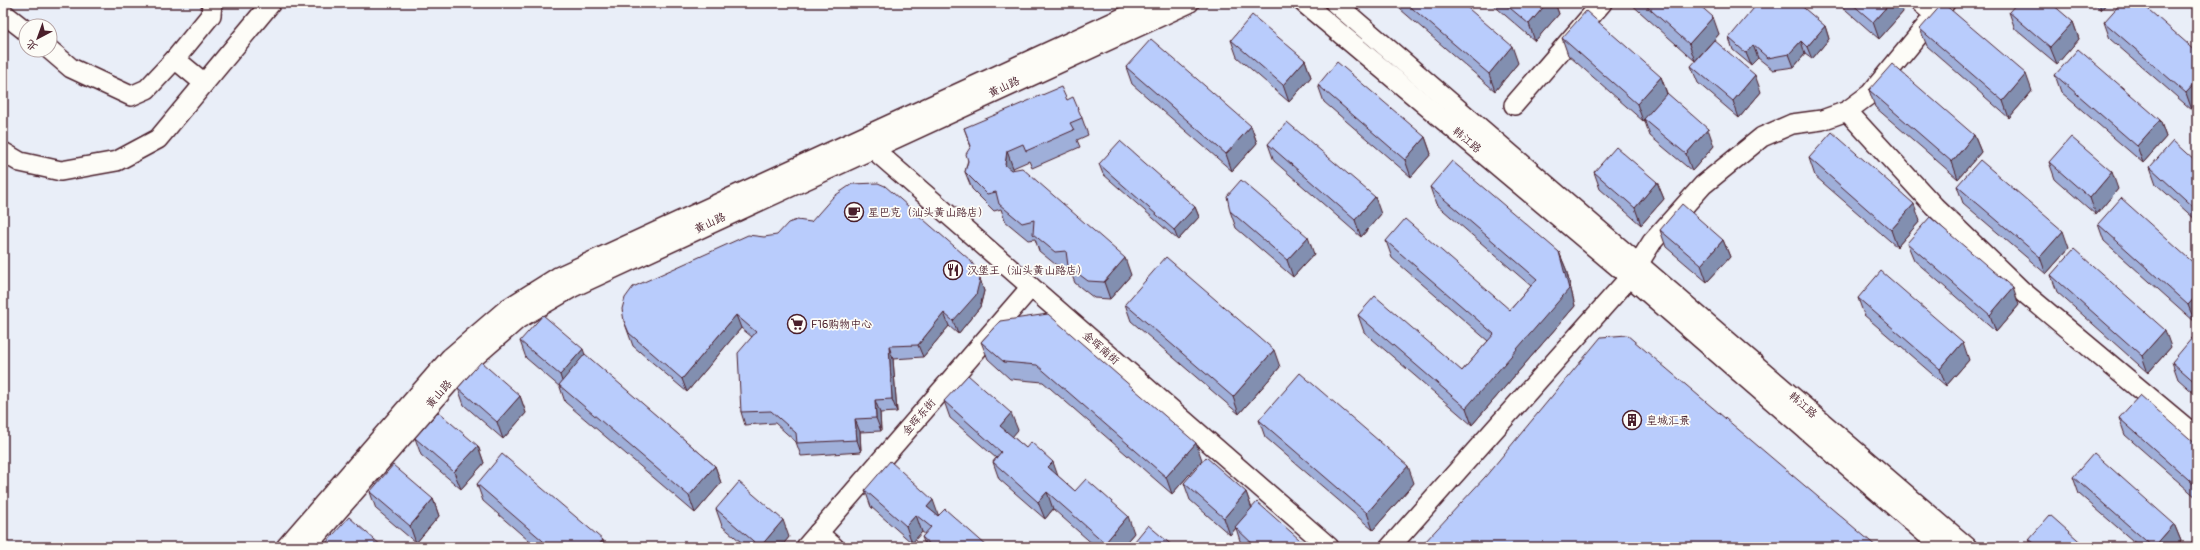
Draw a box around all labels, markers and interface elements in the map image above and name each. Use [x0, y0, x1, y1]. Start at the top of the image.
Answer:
north arrow [18, 18, 58, 58]
text: 北 [23, 37, 40, 54]
street label: 黄山路 [986, 74, 1022, 100]
street label: 韩江路 [1450, 124, 1484, 156]
cafe icon: 星巴克（汕头黄山路店） [843, 201, 865, 223]
place label: 星巴克（汕头黄山路店） [868, 206, 989, 219]
street label: 黄山路 [692, 210, 728, 236]
restaurant icon: 汉堡王（汕头黄山路店） [942, 259, 964, 281]
place label: 汉堡王（汕头黄山路店） [967, 264, 1088, 277]
supermarket icon: F16购物中心 [786, 313, 808, 335]
place label: F16购物中心 [811, 318, 872, 331]
street label: 金晖南街 [1080, 329, 1123, 368]
street label: 黄山路 [423, 377, 455, 411]
street label: 韩江路 [1786, 389, 1820, 421]
street label: 金晖东街 [900, 395, 939, 438]
building icon: 皇城汇景 [1621, 409, 1643, 431]
place label: 皇城汇景 [1646, 414, 1690, 427]

